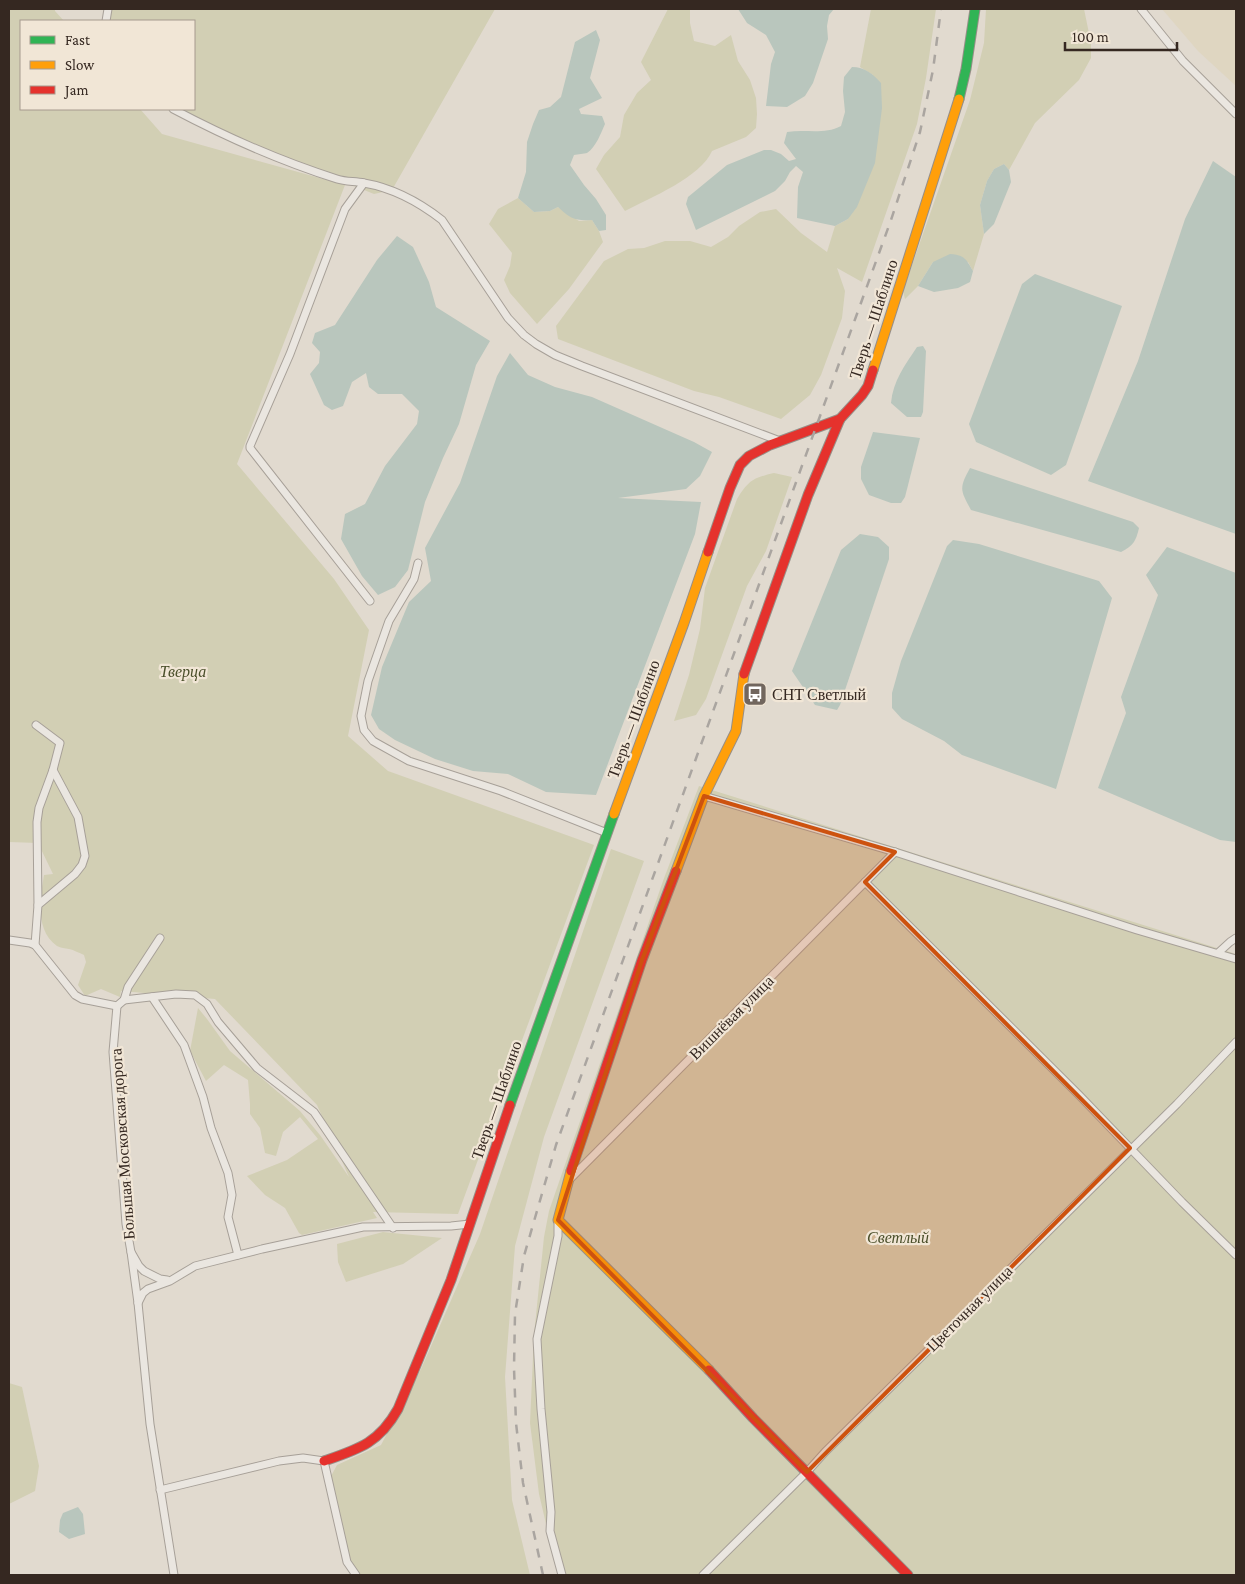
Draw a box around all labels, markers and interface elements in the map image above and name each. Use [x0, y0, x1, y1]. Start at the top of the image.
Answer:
legend [20, 20, 195, 110]
scale bar [1065, 20, 1178, 52]
text: 100 m [1072, 29, 1109, 45]
text: Fast [65, 32, 91, 48]
text: Slow [65, 57, 95, 73]
text: Jam [63, 82, 88, 99]
street label: Тверь — Шаблино [846, 257, 902, 381]
street label: Тверь — Шаблино [604, 658, 664, 781]
park label: Тверца [160, 663, 206, 681]
bus stop icon: СНТ Светлый [742, 681, 768, 707]
place label: СНТ Светлый [772, 686, 867, 703]
street label: Вишнёвая улица [686, 972, 778, 1064]
street label: Тверь — Шаблино [468, 1039, 526, 1162]
street label: Большая Московская дорога [107, 1048, 139, 1240]
park label: Светлый [867, 1229, 929, 1246]
street label: Цветочная улица [923, 1262, 1016, 1355]

